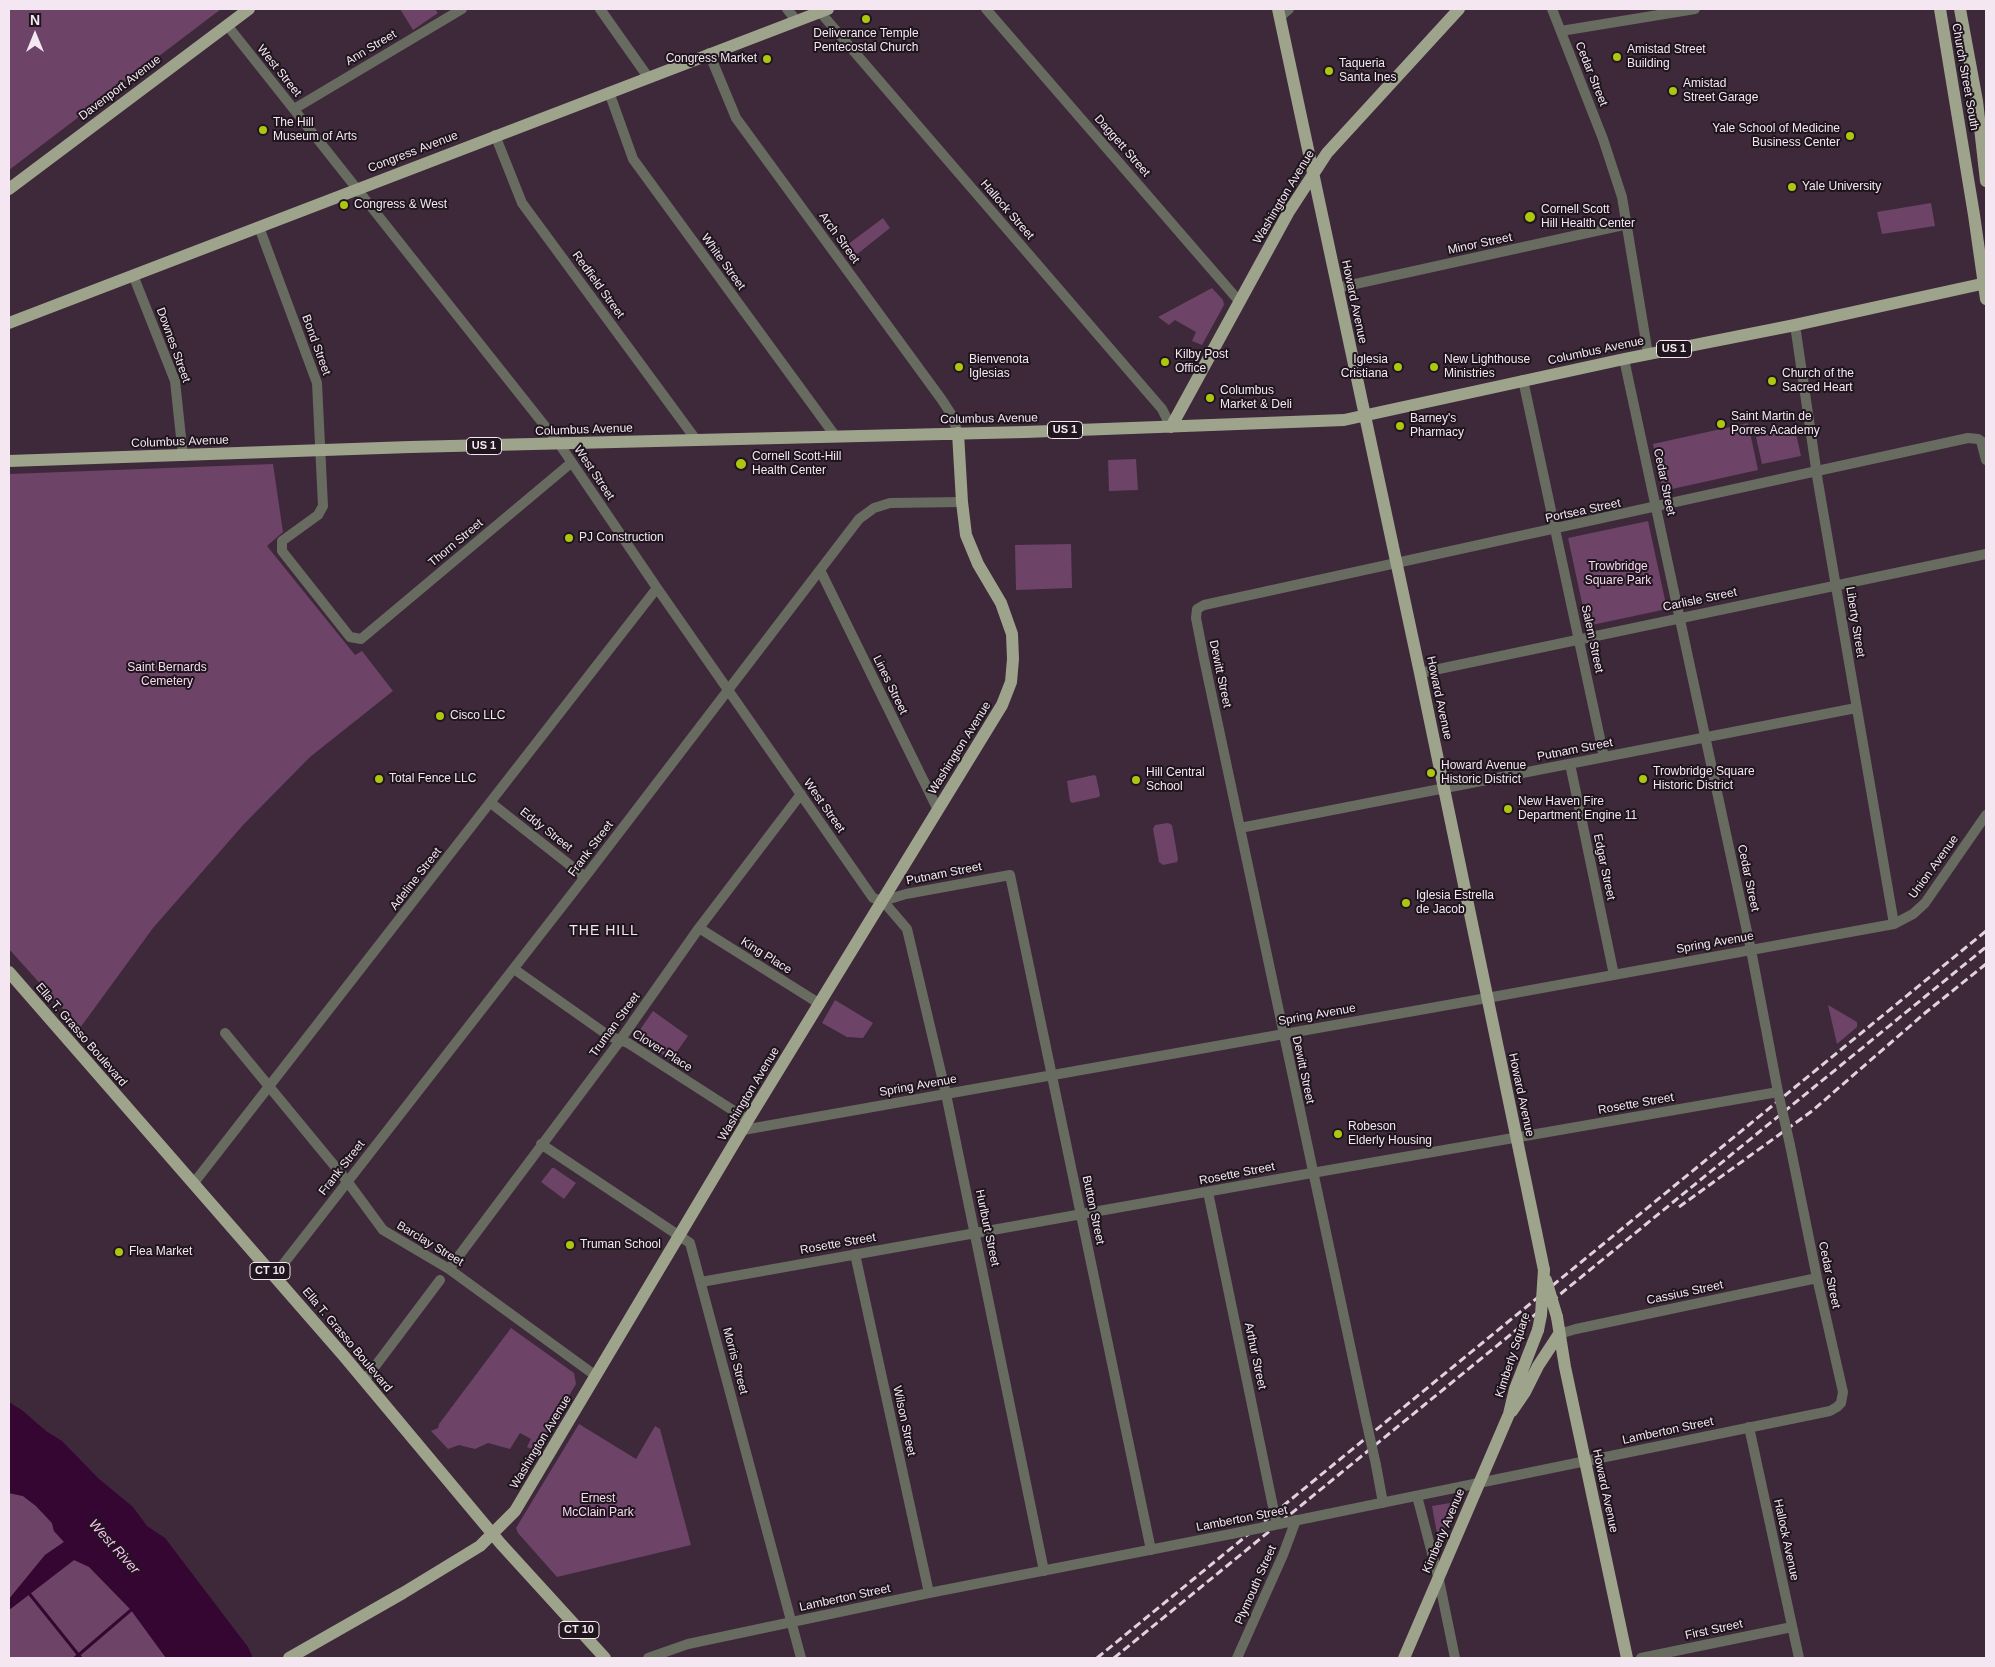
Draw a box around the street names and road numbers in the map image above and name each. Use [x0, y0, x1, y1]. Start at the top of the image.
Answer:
street label: Church Street South [1948, 22, 1982, 132]
street label: Ann Street [343, 27, 399, 69]
street label: Cedar Street [1572, 40, 1610, 108]
street label: West Street [254, 42, 304, 100]
street label: Davenport Avenue [76, 52, 164, 124]
street label: Daggett Street [1091, 112, 1153, 180]
street label: Congress Avenue [366, 128, 460, 176]
street label: Washington Avenue [1250, 148, 1318, 246]
street label: Hallock Street [977, 177, 1037, 243]
street label: Arch Street [816, 209, 862, 267]
street label: Minor Street [1447, 230, 1513, 258]
street label: White Street [698, 231, 748, 293]
street label: Redfield Street [569, 249, 627, 321]
street label: Howard Avenue [1338, 259, 1370, 345]
street label: Downes Street [153, 306, 193, 384]
street label: Bond Street [298, 313, 334, 377]
street label: Columbus Avenue [1547, 334, 1645, 368]
road number: US 1 [1656, 340, 1692, 358]
street label: Columbus Avenue [940, 411, 1038, 427]
street label: Columbus Avenue [535, 421, 633, 439]
road number: US 1 [1048, 422, 1082, 438]
street label: Columbus Avenue [131, 433, 229, 451]
road number: US 1 [466, 438, 502, 454]
street label: West Street [571, 443, 617, 503]
street label: Cedar Street [1650, 447, 1678, 517]
street label: Portsea Street [1544, 496, 1622, 526]
street label: Thorn Street [426, 516, 486, 570]
street label: Carlisle Street [1662, 585, 1738, 615]
street label: Liberty Street [1842, 586, 1868, 658]
street label: Salem Street [1578, 604, 1606, 674]
street label: Dewitt Street [1206, 639, 1234, 709]
street label: Lines Street [869, 653, 911, 717]
street label: Howard Avenue [1423, 655, 1455, 741]
street label: Washington Avenue [926, 699, 994, 797]
street label: Putnam Street [1536, 736, 1614, 764]
street label: West Street [800, 776, 848, 836]
street label: Eddy Street [517, 805, 575, 855]
street label: Frank Street [565, 818, 617, 880]
street label: Union Avenue [1906, 832, 1962, 902]
street label: Edgar Street [1590, 833, 1618, 901]
street label: Cedar Street [1734, 843, 1762, 913]
street label: Adeline Street [387, 845, 445, 913]
street label: Putnam Street [905, 860, 983, 888]
street label: Spring Avenue [1675, 929, 1755, 957]
street label: King Place [738, 935, 794, 977]
street label: Ella T. Grasso Boulevard [32, 980, 130, 1090]
street label: Truman Street [587, 990, 643, 1060]
street label: Spring Avenue [1277, 1001, 1357, 1029]
street label: Clover Place [629, 1027, 695, 1075]
street label: Dewitt Street [1289, 1035, 1317, 1105]
street label: Washington Avenue [715, 1045, 783, 1143]
street label: Howard Avenue [1505, 1052, 1537, 1138]
street label: Spring Avenue [878, 1072, 958, 1100]
street label: Rosette Street [1597, 1090, 1675, 1118]
street label: Frank Street [316, 1138, 368, 1198]
street label: Rosette Street [1198, 1160, 1276, 1188]
street label: Button Street [1079, 1174, 1107, 1246]
street label: Hurlburt Street [972, 1188, 1002, 1268]
street label: Barclay Street [394, 1218, 466, 1270]
street label: Rosette Street [799, 1230, 877, 1258]
street label: Cedar Street [1815, 1240, 1843, 1310]
road number: CT 10 [250, 1262, 290, 1280]
street label: Cassius Street [1645, 1278, 1725, 1308]
street label: Ella T. Grasso Boulevard [299, 1285, 395, 1395]
street label: Kimberly Square [1492, 1311, 1534, 1399]
street label: Arthur Street [1241, 1321, 1269, 1391]
street label: Morris Street [719, 1326, 751, 1396]
street label: Wilson Street [890, 1385, 918, 1457]
street label: Washington Avenue [507, 1393, 575, 1491]
street label: Lamberton Street [1621, 1414, 1715, 1448]
street label: Howard Avenue [1589, 1448, 1621, 1534]
street label: Kimberly Avenue [1420, 1487, 1468, 1575]
street label: Hallock Avenue [1770, 1498, 1802, 1582]
street label: Lamberton Street [1195, 1503, 1289, 1535]
street label: Plymouth Street [1232, 1543, 1280, 1627]
street label: Lamberton Street [798, 1581, 892, 1615]
street label: First Street [1684, 1617, 1744, 1643]
road number: CT 10 [559, 1622, 599, 1638]

